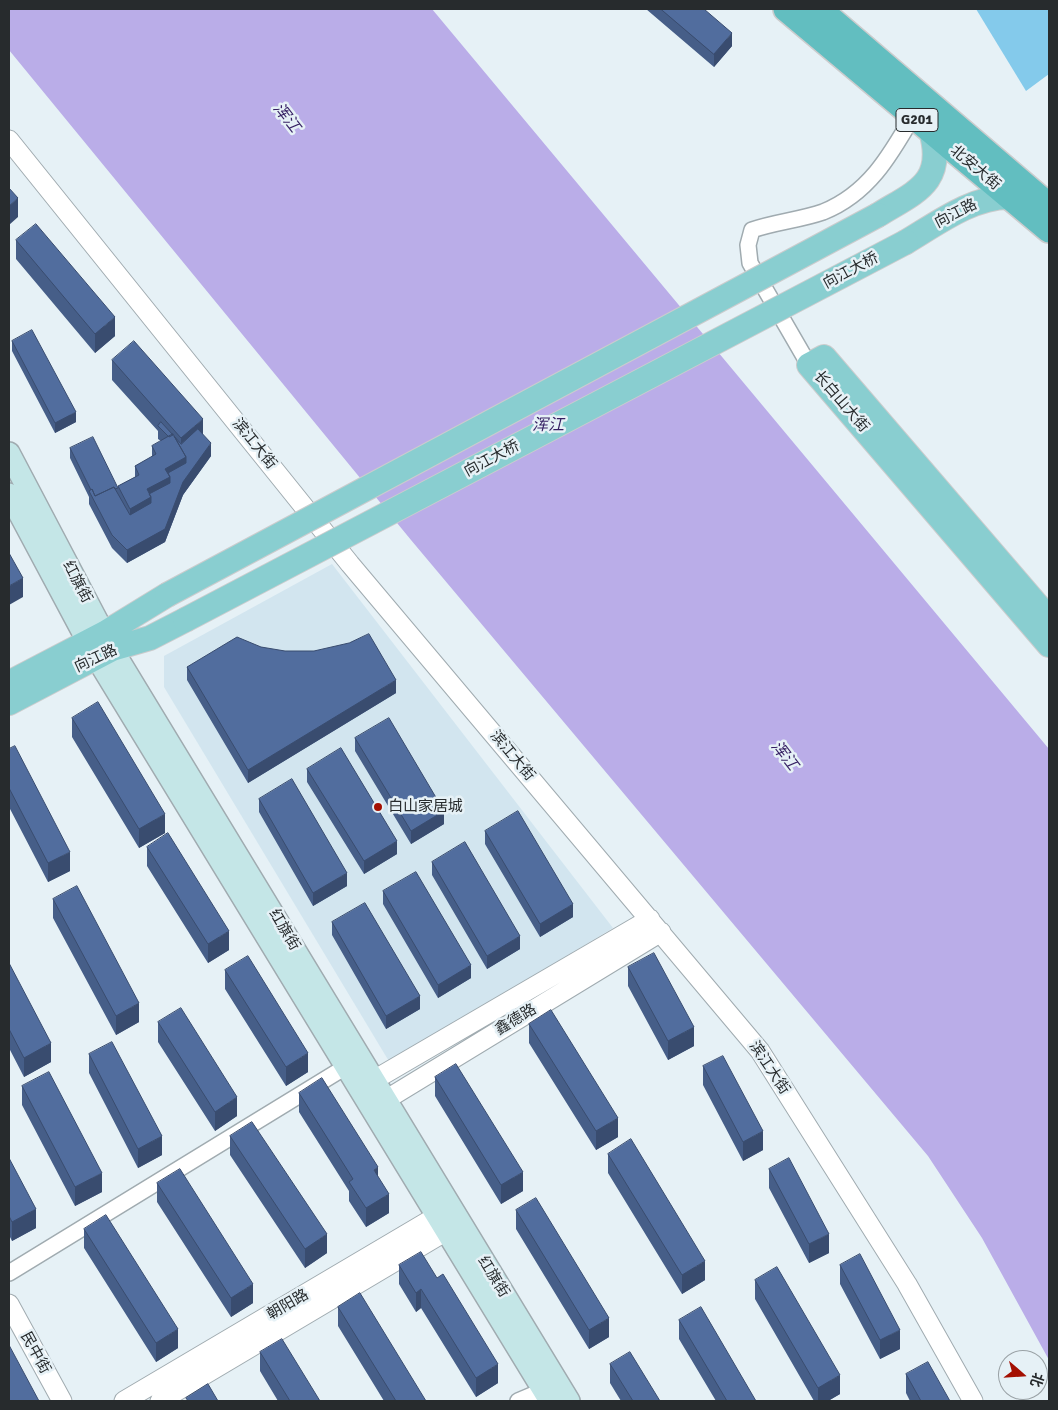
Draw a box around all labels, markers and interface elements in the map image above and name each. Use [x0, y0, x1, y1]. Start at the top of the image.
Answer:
water label: 浑江 [269, 99, 303, 137]
road number: G201 [896, 108, 938, 132]
street label: 北安大街 [946, 142, 1004, 194]
street label: 向江路 [932, 196, 980, 232]
street label: 向江大桥 [820, 249, 882, 293]
street label: 长白山大街 [810, 368, 872, 436]
street label: 滨江大街 [228, 415, 280, 473]
water label: 浑江 [532, 416, 564, 436]
street label: 向江大桥 [461, 437, 523, 481]
street label: 红旗街 [58, 558, 96, 606]
street label: 向江路 [72, 641, 120, 677]
street label: 滨江大街 [486, 727, 538, 785]
water label: 浑江 [767, 737, 801, 775]
place label: 白山家居城 [388, 798, 463, 816]
marker: 白山家居城 [372, 801, 384, 813]
street label: 红旗街 [265, 906, 303, 954]
street label: 鑫德路 [492, 1001, 540, 1039]
street label: 滨江大街 [745, 1038, 793, 1098]
street label: 红旗街 [473, 1253, 513, 1301]
street label: 朝阳路 [264, 1286, 312, 1324]
street label: 民中街 [16, 1329, 54, 1377]
north arrow [998, 1350, 1048, 1400]
text: 北 [1026, 1370, 1047, 1389]

